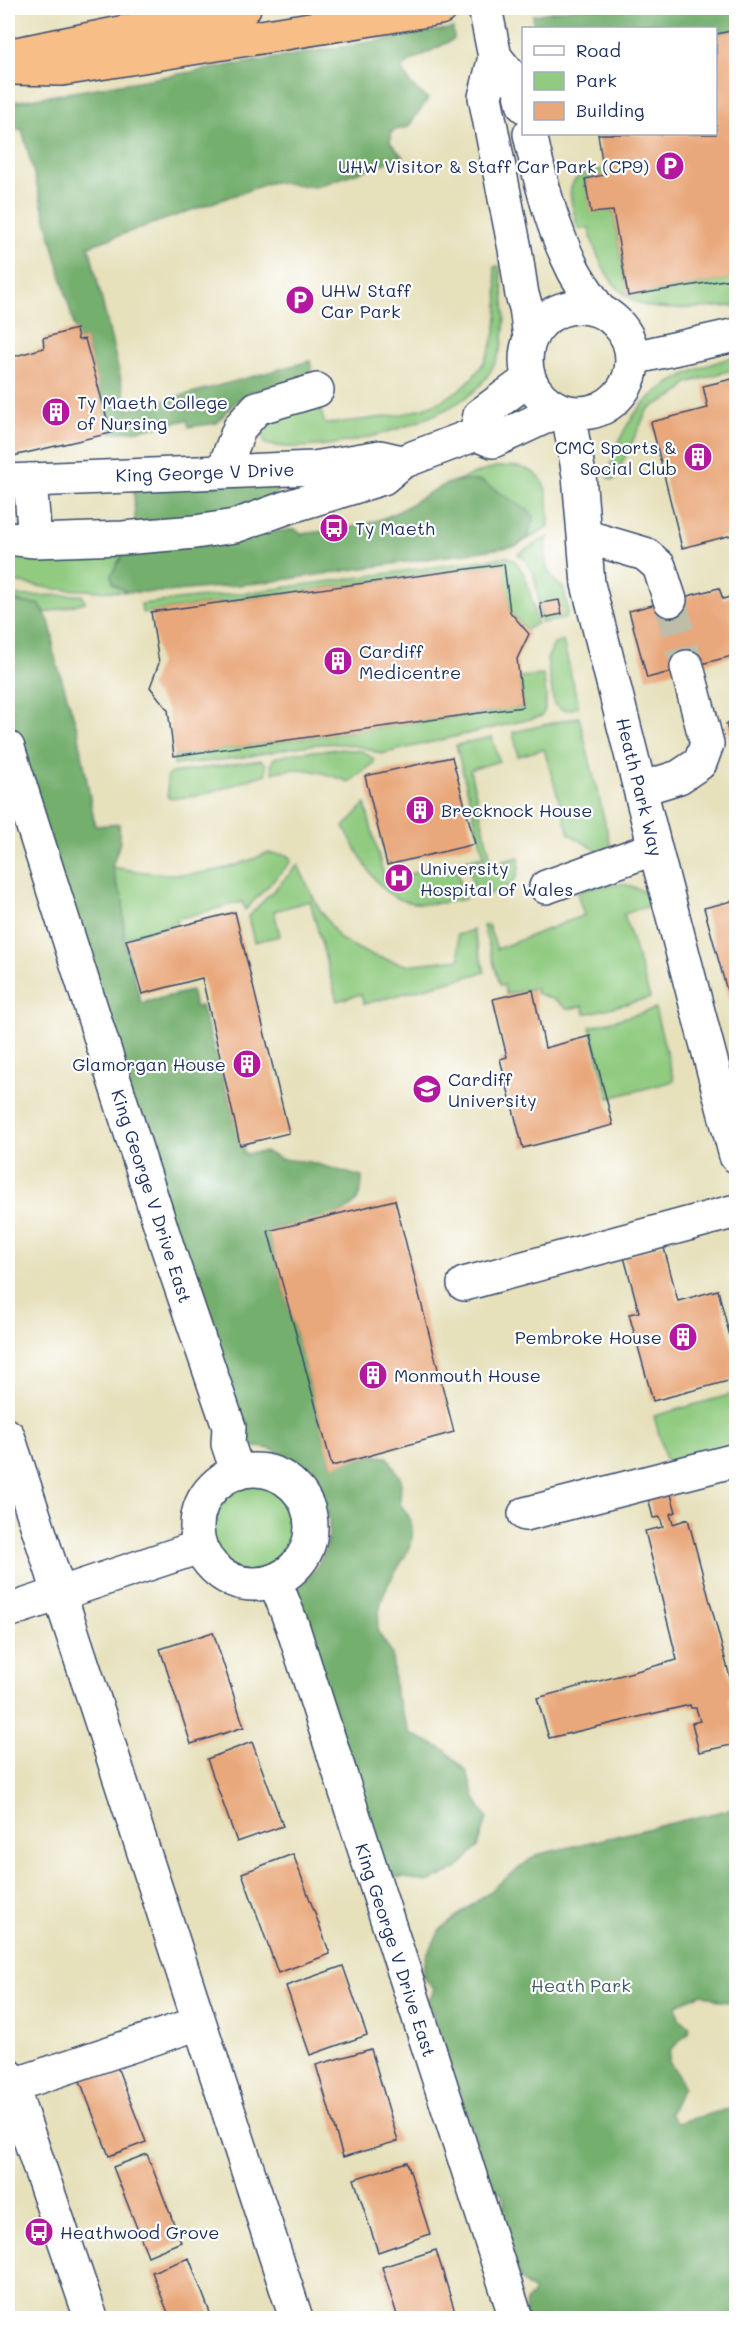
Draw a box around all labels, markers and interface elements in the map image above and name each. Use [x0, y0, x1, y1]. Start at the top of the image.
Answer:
legend [522, 27, 717, 135]
text: Road [576, 38, 621, 62]
text: Park [576, 68, 617, 92]
text: Building [576, 98, 644, 122]
parking icon: UHW Visitor & Staff Car Park (CP9) [654, 150, 686, 182]
place label: UHW Visitor & Staff Car Park (CP9) [338, 154, 649, 178]
place label: UHW Staff Car Park [321, 278, 412, 323]
parking icon: UHW Staff Car Park [284, 284, 316, 316]
place label: Ty Maeth College of Nursing [77, 390, 228, 435]
building icon: Ty Maeth College of Nursing [40, 396, 72, 428]
place label: CMC Sports & Social Club [555, 435, 677, 480]
building icon: CMC Sports & Social Club [682, 441, 714, 473]
street label: King George V Drive [115, 457, 295, 487]
bus stop icon: Ty Maeth [318, 512, 350, 544]
place label: Ty Maeth [355, 516, 435, 540]
place label: Cardiff Medicentre [359, 639, 461, 684]
building icon: Cardiff Medicentre [322, 645, 354, 677]
street label: Heath Park Way [611, 715, 669, 859]
building icon: Brecknock House [404, 794, 436, 826]
place label: Brecknock House [441, 798, 592, 822]
place label: University Hospital of Wales [420, 856, 573, 901]
hospital icon: University Hospital of Wales [383, 862, 415, 894]
building icon: Glamorgan House [231, 1048, 263, 1080]
place label: Glamorgan House [72, 1052, 226, 1076]
place label: Cardiff University [448, 1067, 537, 1112]
school or university icon: Cardiff University [411, 1073, 443, 1105]
street label: King George V Drive East [106, 1086, 198, 1306]
building icon: Pembroke House [667, 1321, 699, 1353]
place label: Pembroke House [515, 1325, 662, 1349]
building icon: Monmouth House [357, 1359, 389, 1391]
place label: Monmouth House [394, 1363, 541, 1387]
street label: King George V Drive East [350, 1840, 442, 2060]
park label: Heath Park [531, 1973, 631, 1997]
bus stop icon: Heathwood Grove [23, 2216, 55, 2248]
place label: Heathwood Grove [60, 2220, 219, 2244]

